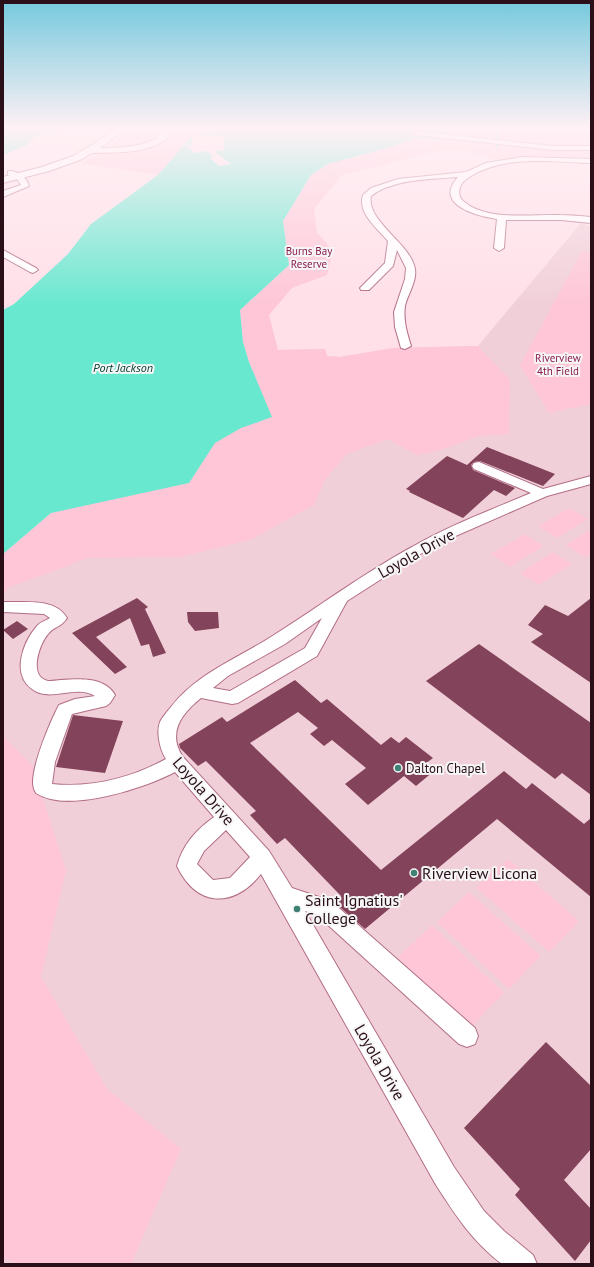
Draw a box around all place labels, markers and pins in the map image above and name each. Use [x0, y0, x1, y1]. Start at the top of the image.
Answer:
place label: Dalton Chapel [406, 760, 485, 777]
marker: Dalton Chapel [393, 763, 403, 773]
place label: Riverview Licona [422, 863, 537, 883]
marker: Riverview Licona [409, 868, 419, 878]
place label: Saint Ignatius' College [305, 890, 403, 928]
marker: Saint Ignatius' College [292, 904, 302, 914]

